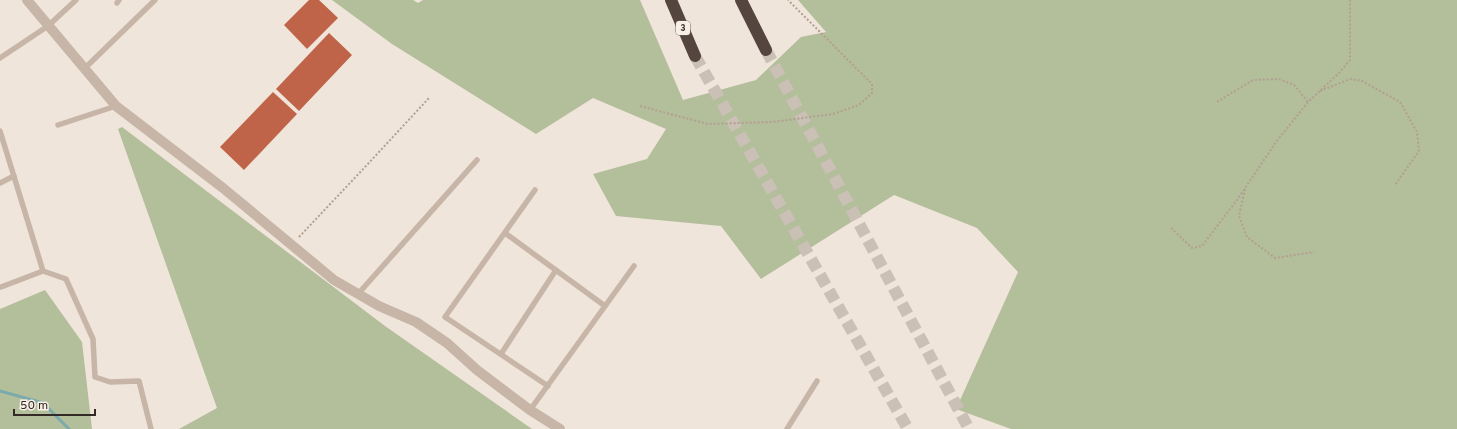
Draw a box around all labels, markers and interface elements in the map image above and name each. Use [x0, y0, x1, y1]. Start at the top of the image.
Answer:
road number: 3 [676, 21, 690, 35]
scale bar [14, 391, 95, 417]
text: 50 m [20, 398, 48, 414]

